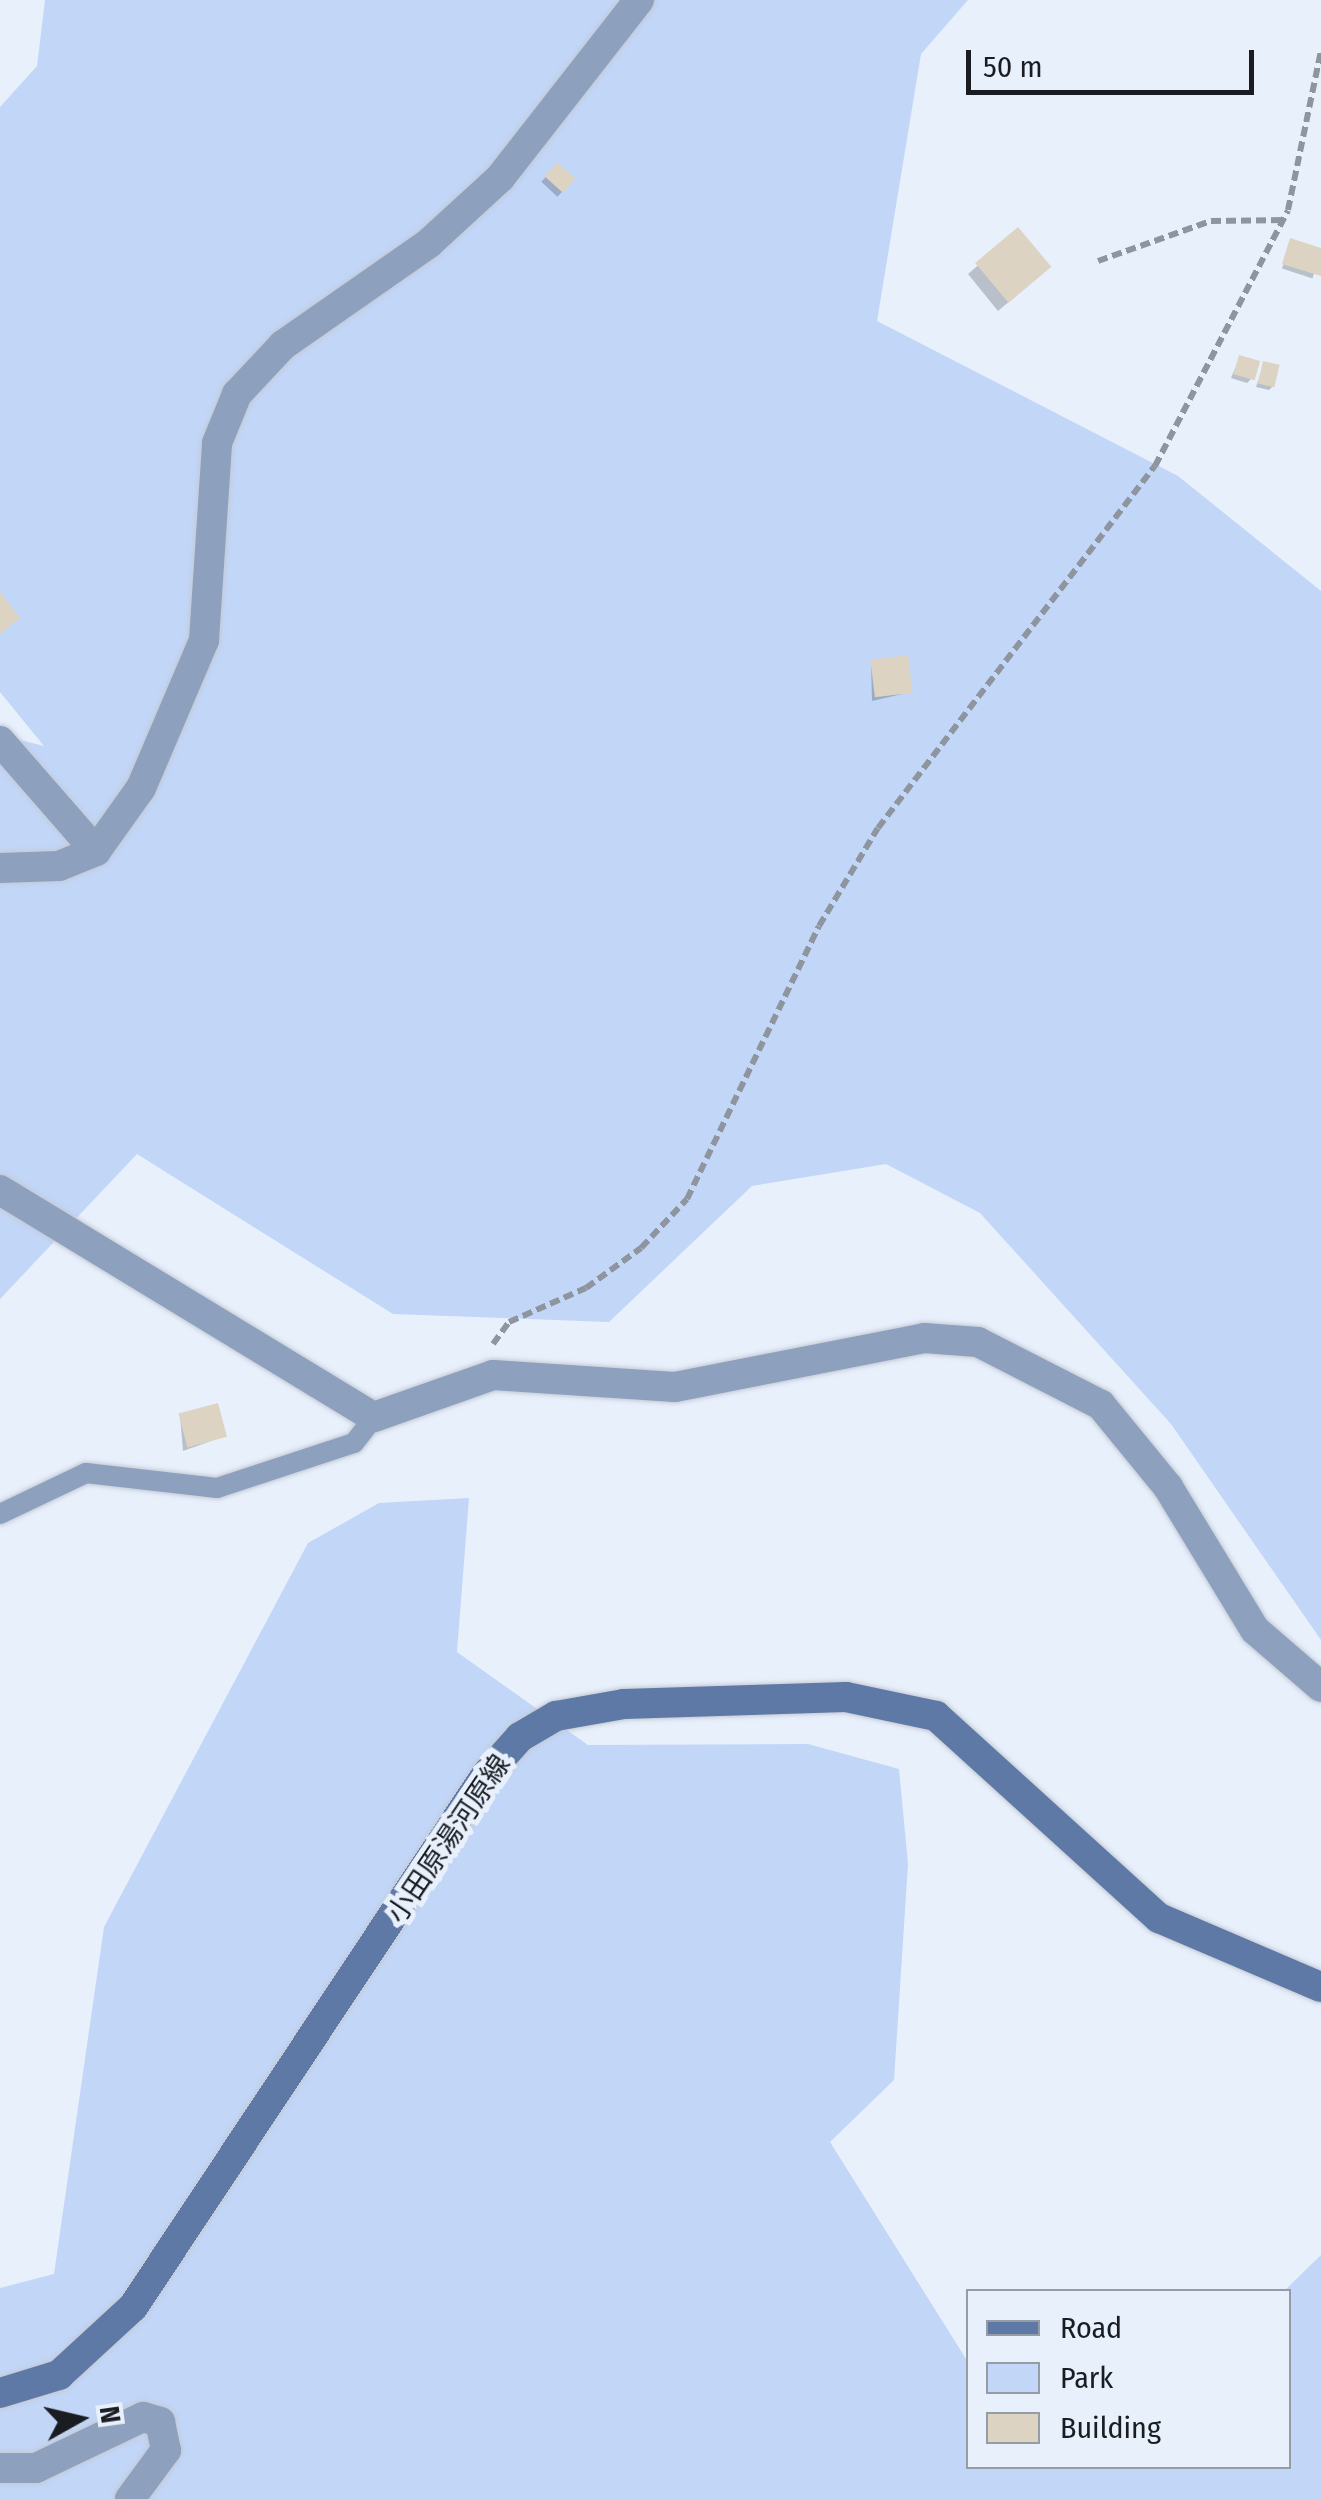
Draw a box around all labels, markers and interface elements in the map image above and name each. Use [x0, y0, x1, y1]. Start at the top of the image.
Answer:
scale bar [971, 30, 1258, 92]
text: 50 m [983, 49, 1043, 85]
street label: 小田原湯河原線 [380, 1748, 518, 1930]
legend [966, 2289, 1291, 2469]
text: Road [1060, 2310, 1122, 2346]
text: Park [1060, 2360, 1113, 2396]
north arrow [30, 2369, 130, 2469]
text: N [93, 2404, 128, 2425]
text: Building [1060, 2410, 1161, 2446]

